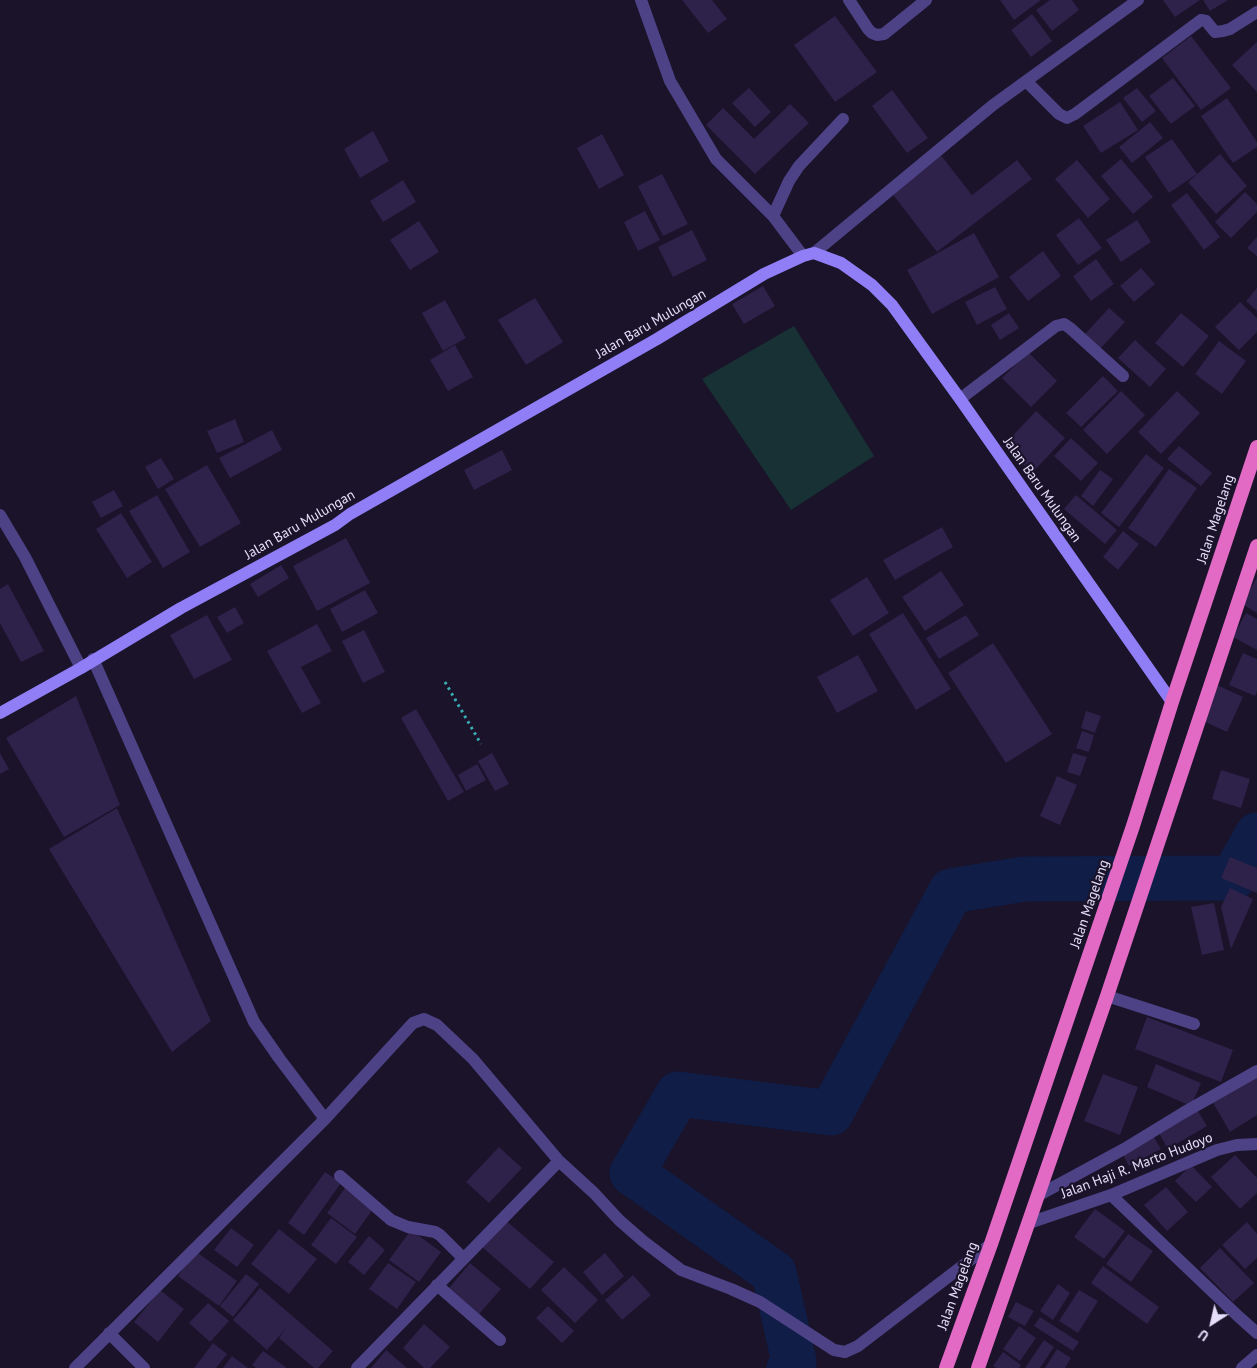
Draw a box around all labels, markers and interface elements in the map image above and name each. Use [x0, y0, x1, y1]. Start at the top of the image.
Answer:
street label: Jalan Baru Mulungan [593, 286, 709, 362]
street label: Jalan Baru Mulungan [999, 434, 1085, 546]
street label: Jalan Magelang [1194, 473, 1238, 565]
street label: Jalan Baru Mulungan [242, 487, 358, 563]
street label: Jalan Magelang [1067, 858, 1113, 950]
street label: Jalan Haji R. Marto Hudoyo [1059, 1129, 1215, 1203]
street label: Jalan Magelang [934, 1240, 982, 1332]
north arrow [1187, 1298, 1237, 1348]
text: U [1195, 1325, 1212, 1345]

